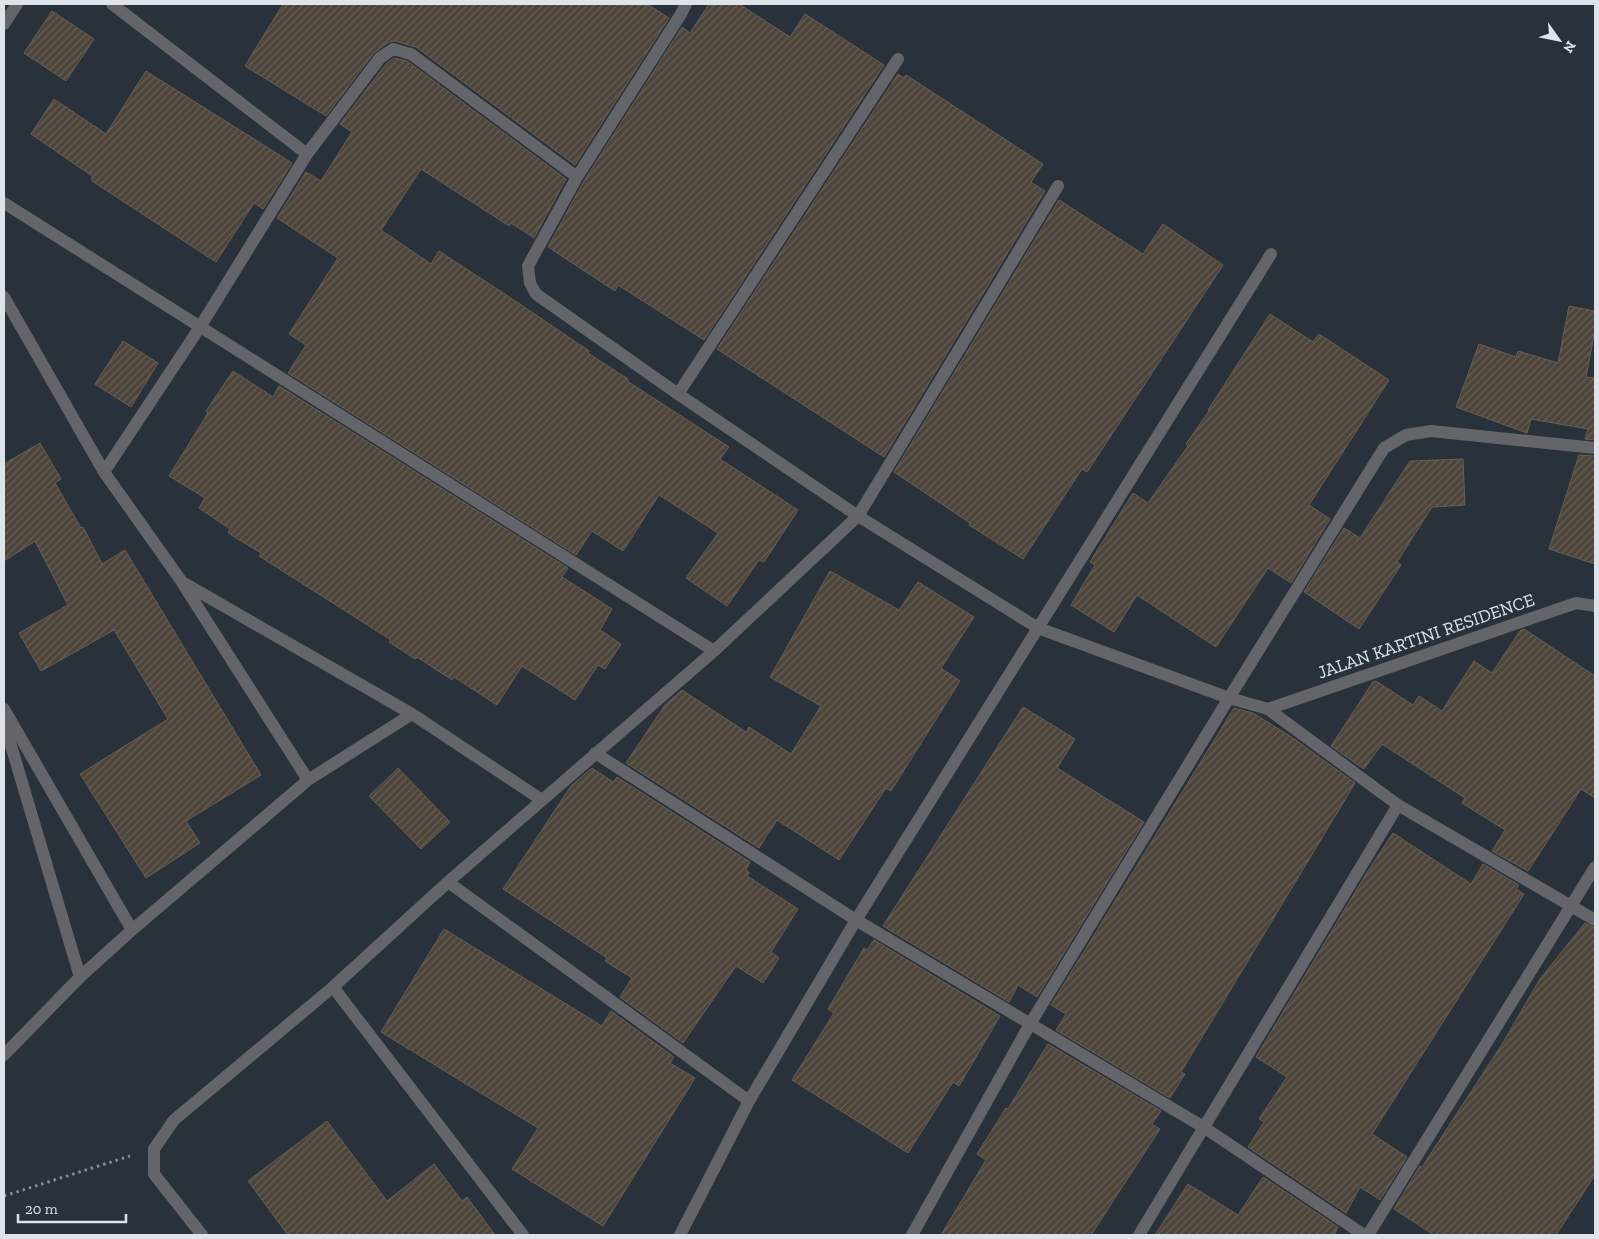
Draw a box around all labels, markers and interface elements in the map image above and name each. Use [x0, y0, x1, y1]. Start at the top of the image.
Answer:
north arrow [1534, 15, 1584, 65]
text: N [1559, 38, 1580, 56]
street label: JALAN KARTINI RESIDENCE [1315, 589, 1537, 683]
scale bar [18, 1192, 125, 1224]
text: 20 m [25, 1200, 58, 1218]

